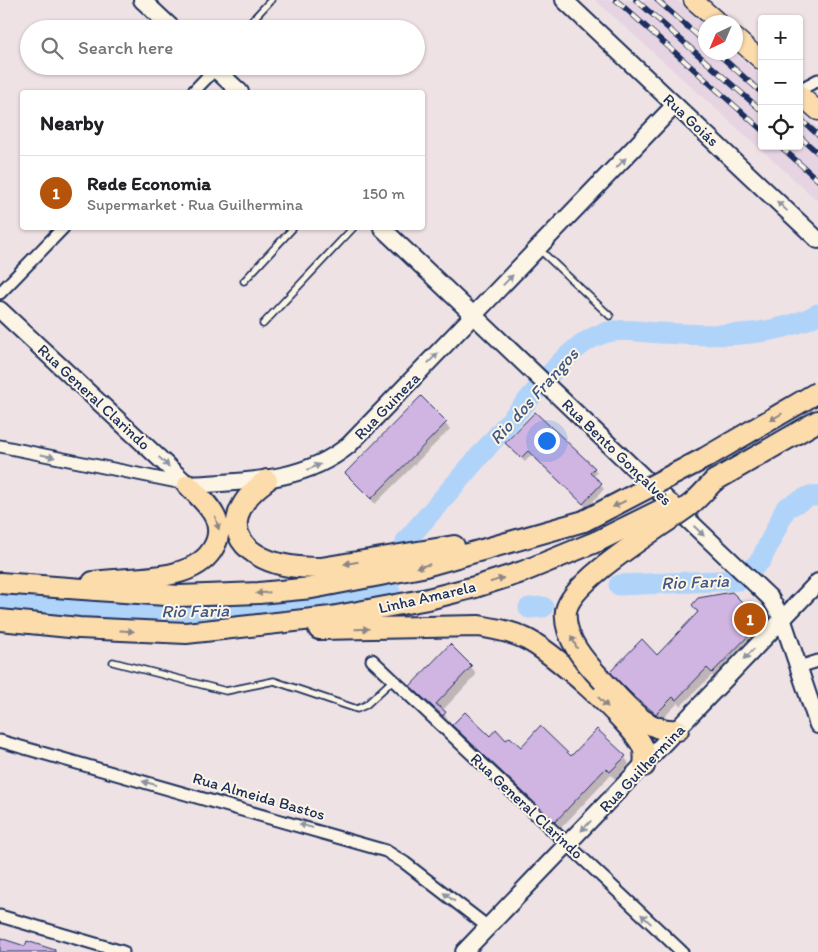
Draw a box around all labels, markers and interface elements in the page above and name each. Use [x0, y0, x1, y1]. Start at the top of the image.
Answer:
north arrow [698, 15, 743, 60]
map controls [758, 15, 803, 150]
button: + [758, 15, 803, 60]
search box [20, 20, 425, 75]
icon: search [38, 34, 66, 62]
text: Search here [78, 36, 173, 59]
button: − [758, 60, 803, 105]
street label: Rua Goiás [659, 90, 723, 150]
button: locate [758, 105, 803, 150]
text: Nearby [40, 110, 104, 135]
one-way arrow [615, 157, 627, 169]
text: Rede Economia [87, 172, 211, 195]
text: 1 [52, 184, 60, 203]
text: 150 m [362, 184, 405, 203]
text: Supermarket · Rua Guilhermina [87, 195, 303, 214]
one-way arrow [777, 200, 789, 212]
one-way arrow [502, 275, 514, 287]
street label: Rua General Clarindo [34, 340, 154, 454]
water label: Rio dos Frangos [485, 343, 584, 449]
one-way arrow [427, 353, 439, 365]
street label: Rua Guineza [350, 368, 424, 444]
street label: Rua Bento Gonçalves [558, 395, 676, 509]
one-way arrow [769, 412, 782, 421]
your location [534, 428, 560, 454]
one-way arrow [40, 452, 55, 460]
one-way arrow [158, 456, 170, 468]
one-way arrow [307, 463, 322, 471]
one-way arrow [611, 500, 626, 508]
one-way arrow [213, 516, 221, 531]
one-way arrow [693, 525, 705, 537]
one-way arrow [343, 560, 359, 568]
one-way arrow [415, 562, 430, 570]
water label: Rio Faria [661, 570, 730, 594]
one-way arrow [490, 576, 505, 584]
street label: Linha Amarela [377, 577, 478, 617]
one-way arrow [255, 589, 271, 597]
water label: Rio Faria [161, 599, 230, 623]
pin: 1 [734, 600, 766, 638]
one-way arrow [354, 625, 370, 633]
one-way arrow [120, 627, 136, 635]
one-way arrow [570, 635, 578, 649]
one-way arrow [743, 647, 755, 659]
one-way arrow [597, 696, 609, 708]
street label: Rua Guilhermina [595, 720, 689, 816]
street label: Rua General Clarindo [467, 749, 587, 863]
street label: Rua Almeida Bastos [191, 768, 327, 824]
one-way arrow [142, 778, 157, 786]
one-way arrow [580, 819, 592, 831]
one-way arrow [298, 822, 313, 830]
one-way arrow [443, 892, 456, 903]
one-way arrow [641, 913, 653, 925]

